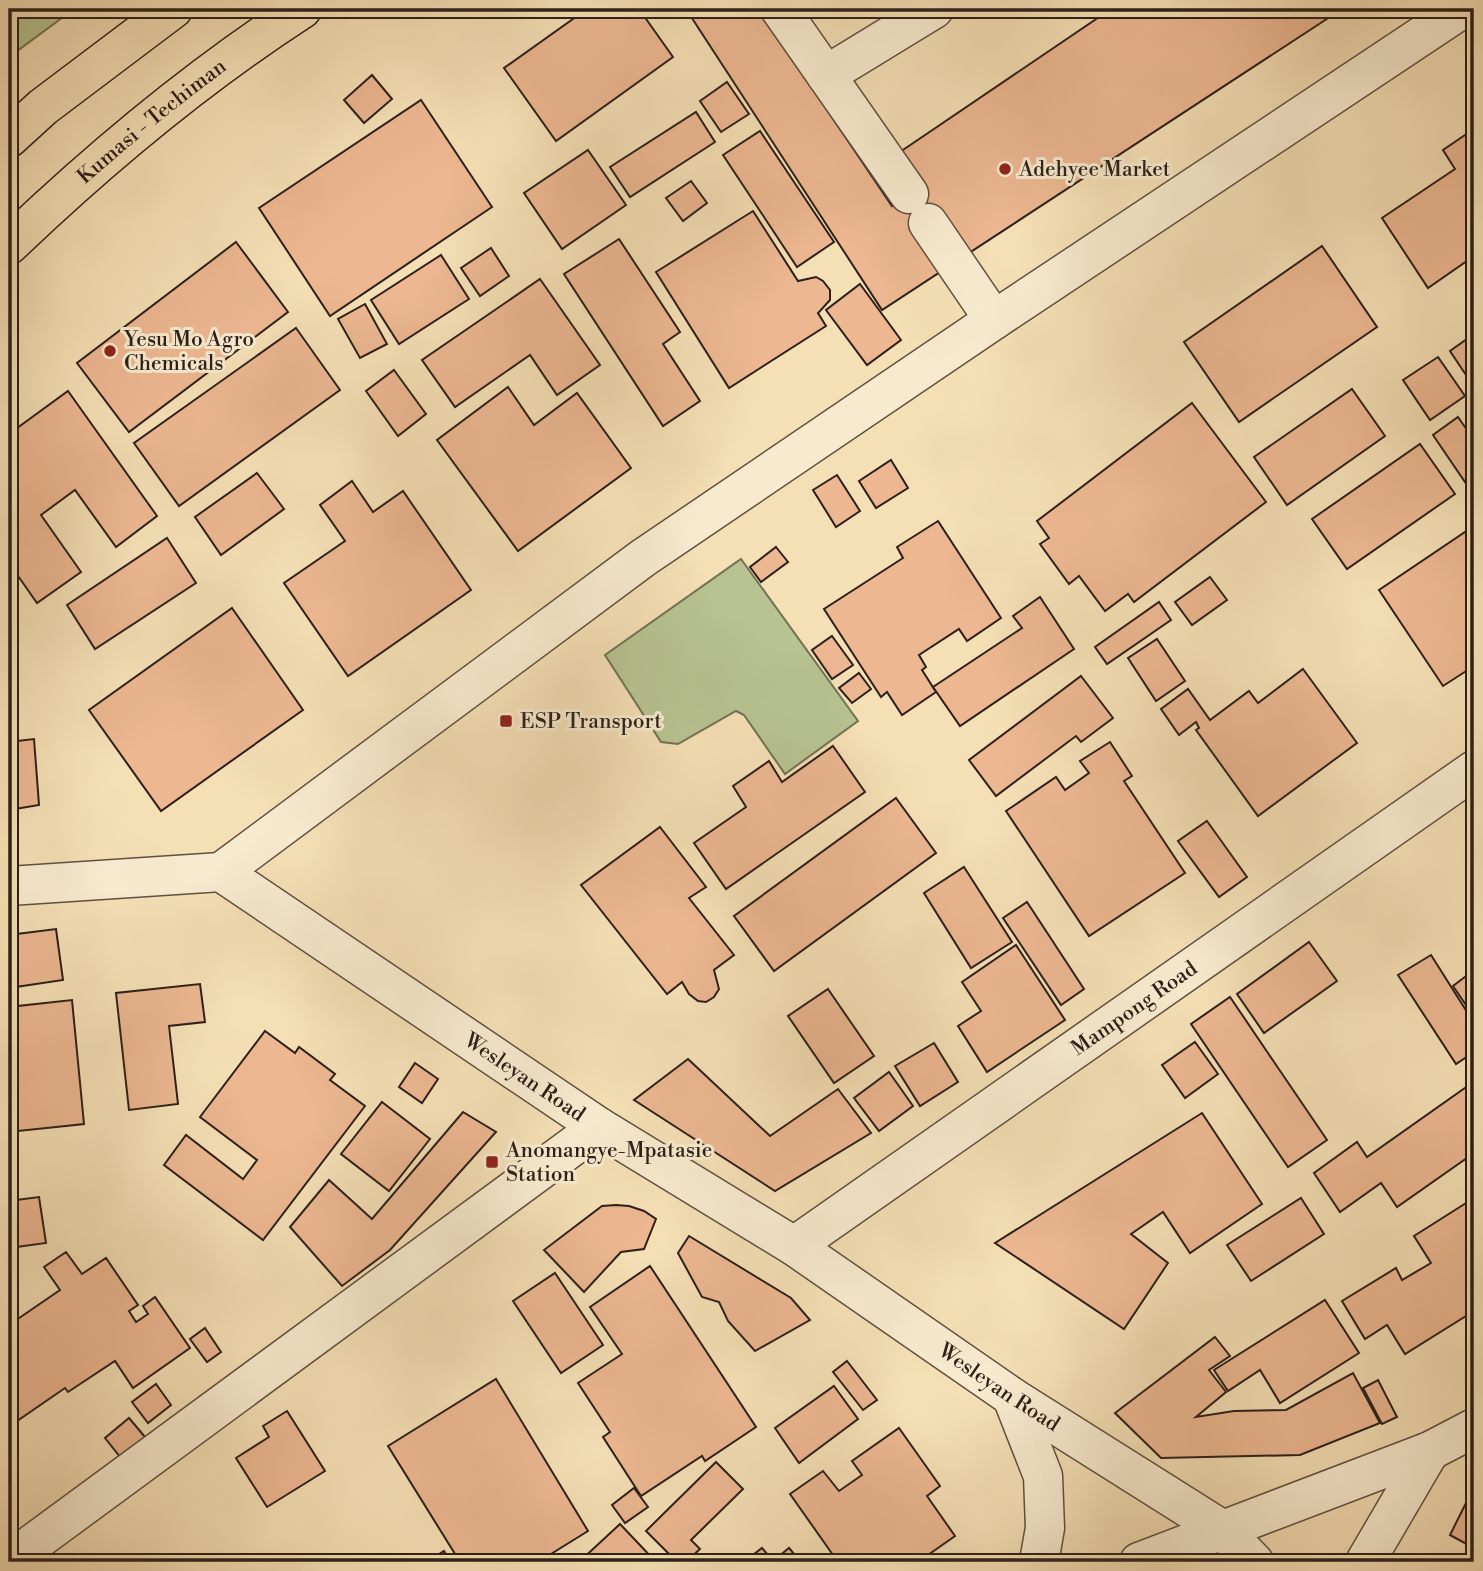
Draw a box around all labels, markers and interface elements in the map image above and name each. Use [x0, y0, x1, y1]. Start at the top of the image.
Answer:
street label: Kumasi - Techiman [72, 53, 232, 190]
place label: Adehyee Market [1018, 157, 1171, 183]
marker: Adehyee Market [997, 161, 1013, 177]
place label: Yesu Mo Agro Chemicals [123, 327, 254, 377]
marker: Yesu Mo Agro Chemicals [102, 343, 118, 359]
place label: ESP Transport [520, 709, 662, 735]
marker: ESP Transport [498, 713, 514, 729]
street label: Mampong Road [1066, 956, 1203, 1062]
street label: Wesleyan Road [458, 1027, 590, 1128]
place label: Anomangye-Mpatasie Station [505, 1138, 712, 1188]
marker: Anomangye-Mpatasie Station [484, 1154, 500, 1170]
street label: Wesleyan Road [932, 1337, 1064, 1438]

